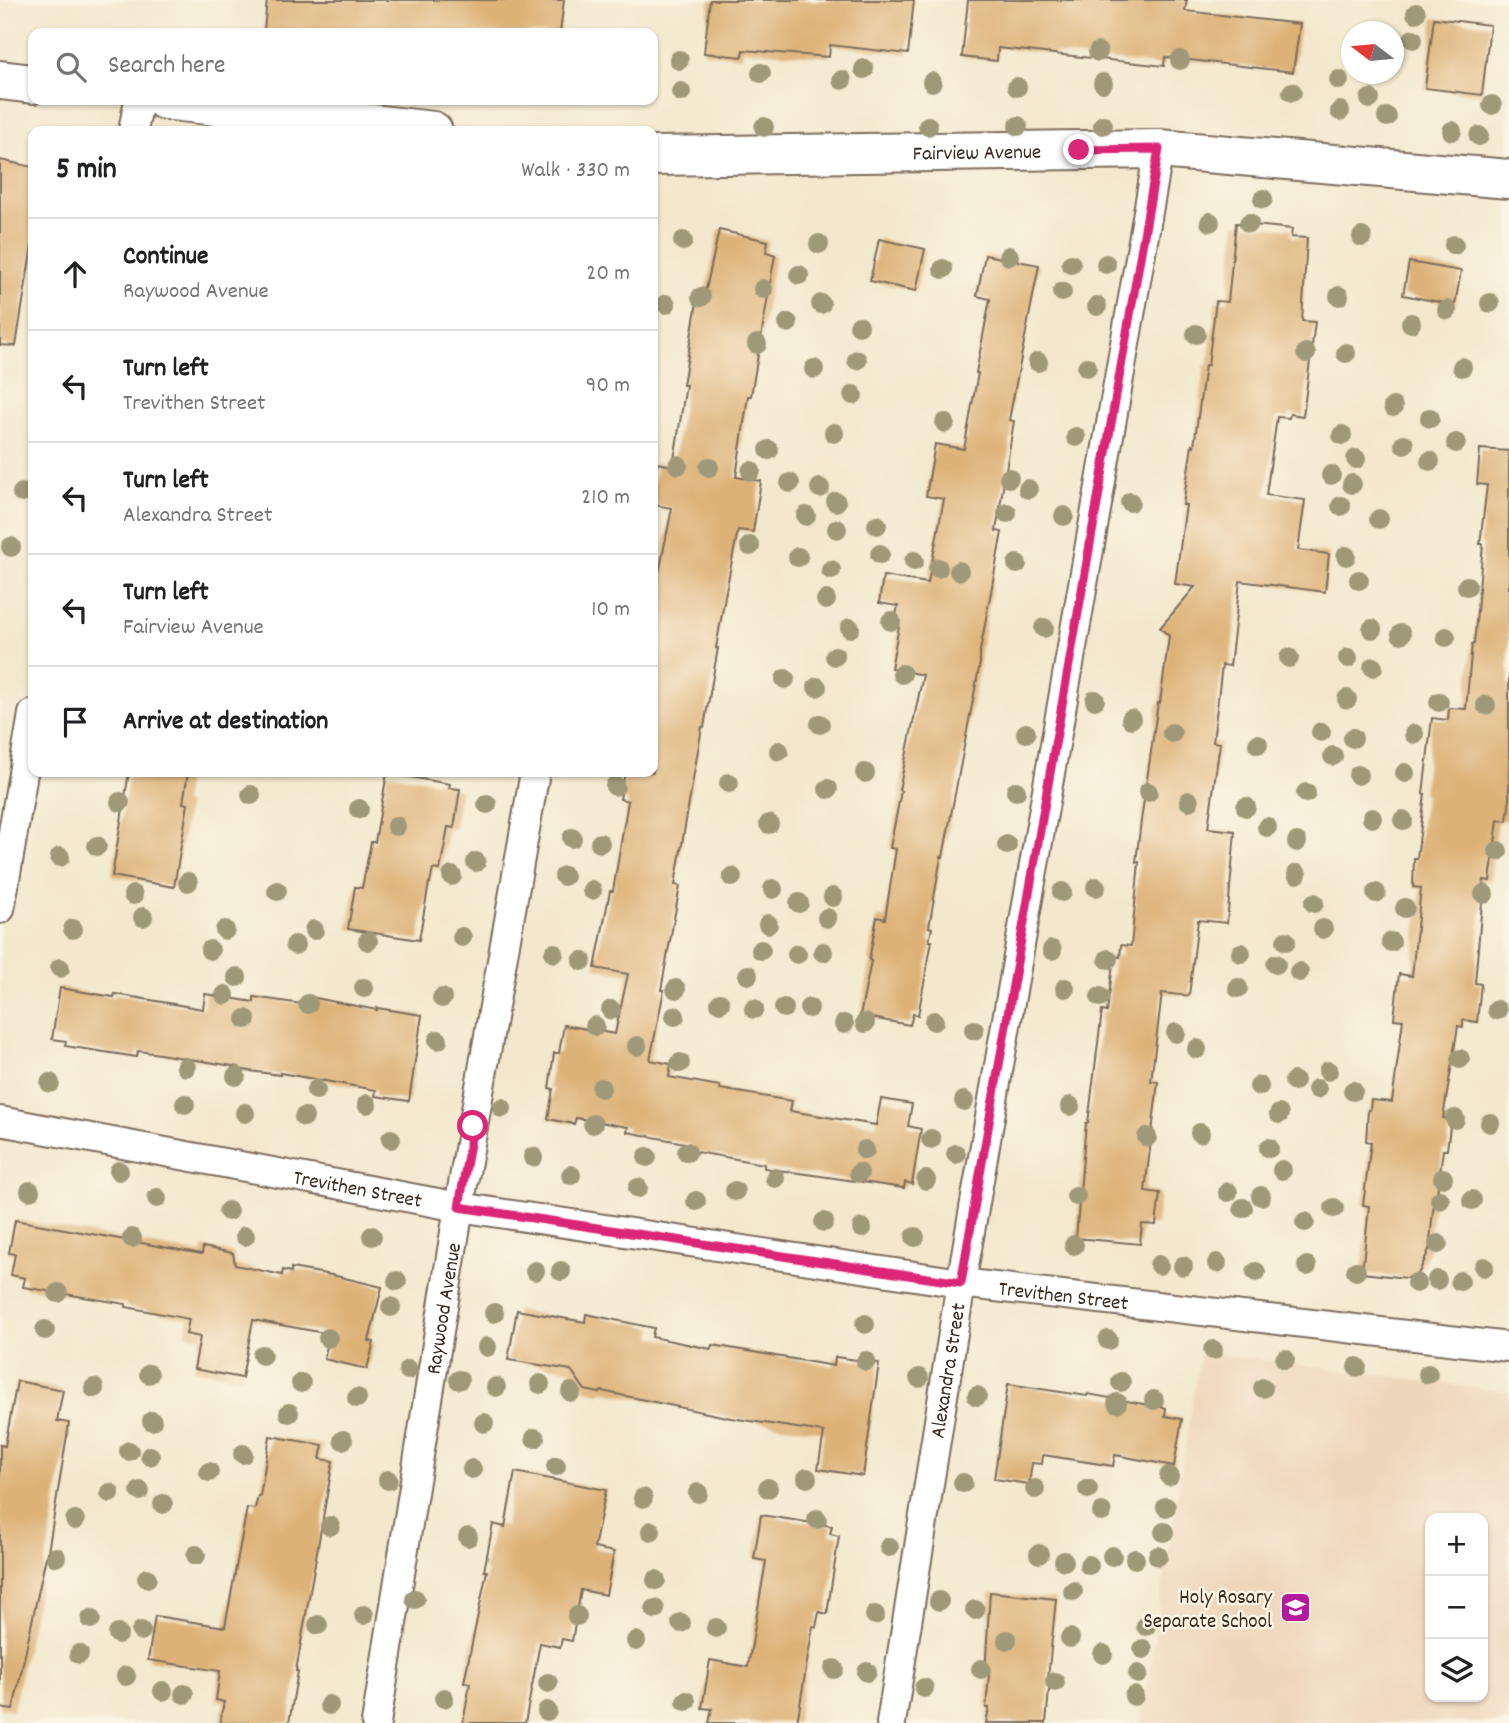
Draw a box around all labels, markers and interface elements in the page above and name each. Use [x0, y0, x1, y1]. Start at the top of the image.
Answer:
north arrow [1341, 21, 1404, 84]
search box [28, 28, 658, 105]
icon: search [52, 48, 90, 86]
text: Search here [108, 48, 226, 85]
route end [1063, 134, 1094, 165]
street label: Fairview Avenue [913, 139, 1042, 170]
text: 5 min [56, 150, 117, 193]
text: Walk · 330 m [521, 155, 630, 188]
text: Continue [123, 239, 208, 276]
icon: ahead [56, 255, 94, 293]
text: 20 m [586, 258, 630, 291]
text: Raywood Avenue [123, 276, 269, 309]
text: Turn left [123, 351, 209, 388]
icon: left [56, 367, 94, 405]
text: 90 m [586, 370, 630, 403]
text: Trevithen Street [123, 388, 266, 421]
text: Turn left [123, 463, 209, 500]
icon: left [56, 479, 94, 517]
text: 210 m [581, 482, 630, 515]
text: Alexandra Street [123, 500, 272, 533]
text: Turn left [123, 575, 209, 612]
icon: left [56, 591, 94, 629]
text: 10 m [591, 594, 630, 627]
text: Fairview Avenue [123, 612, 264, 645]
icon: arrive [56, 703, 94, 741]
text: Arrive at destination [123, 704, 328, 741]
route start [457, 1110, 488, 1141]
street label: Trevithen Street [290, 1164, 424, 1218]
street label: Raywood Avenue [420, 1241, 471, 1377]
street label: Trevithen Street [997, 1276, 1130, 1320]
street label: Alexandra Street [925, 1301, 976, 1441]
map controls [1425, 1513, 1488, 1702]
button: + [1425, 1513, 1488, 1576]
button: − [1425, 1576, 1488, 1639]
place label: Holy Rosary Separate School [1144, 1584, 1272, 1638]
school or university icon: Holy Rosary Separate School [1278, 1591, 1312, 1625]
button: layers [1425, 1639, 1488, 1702]

